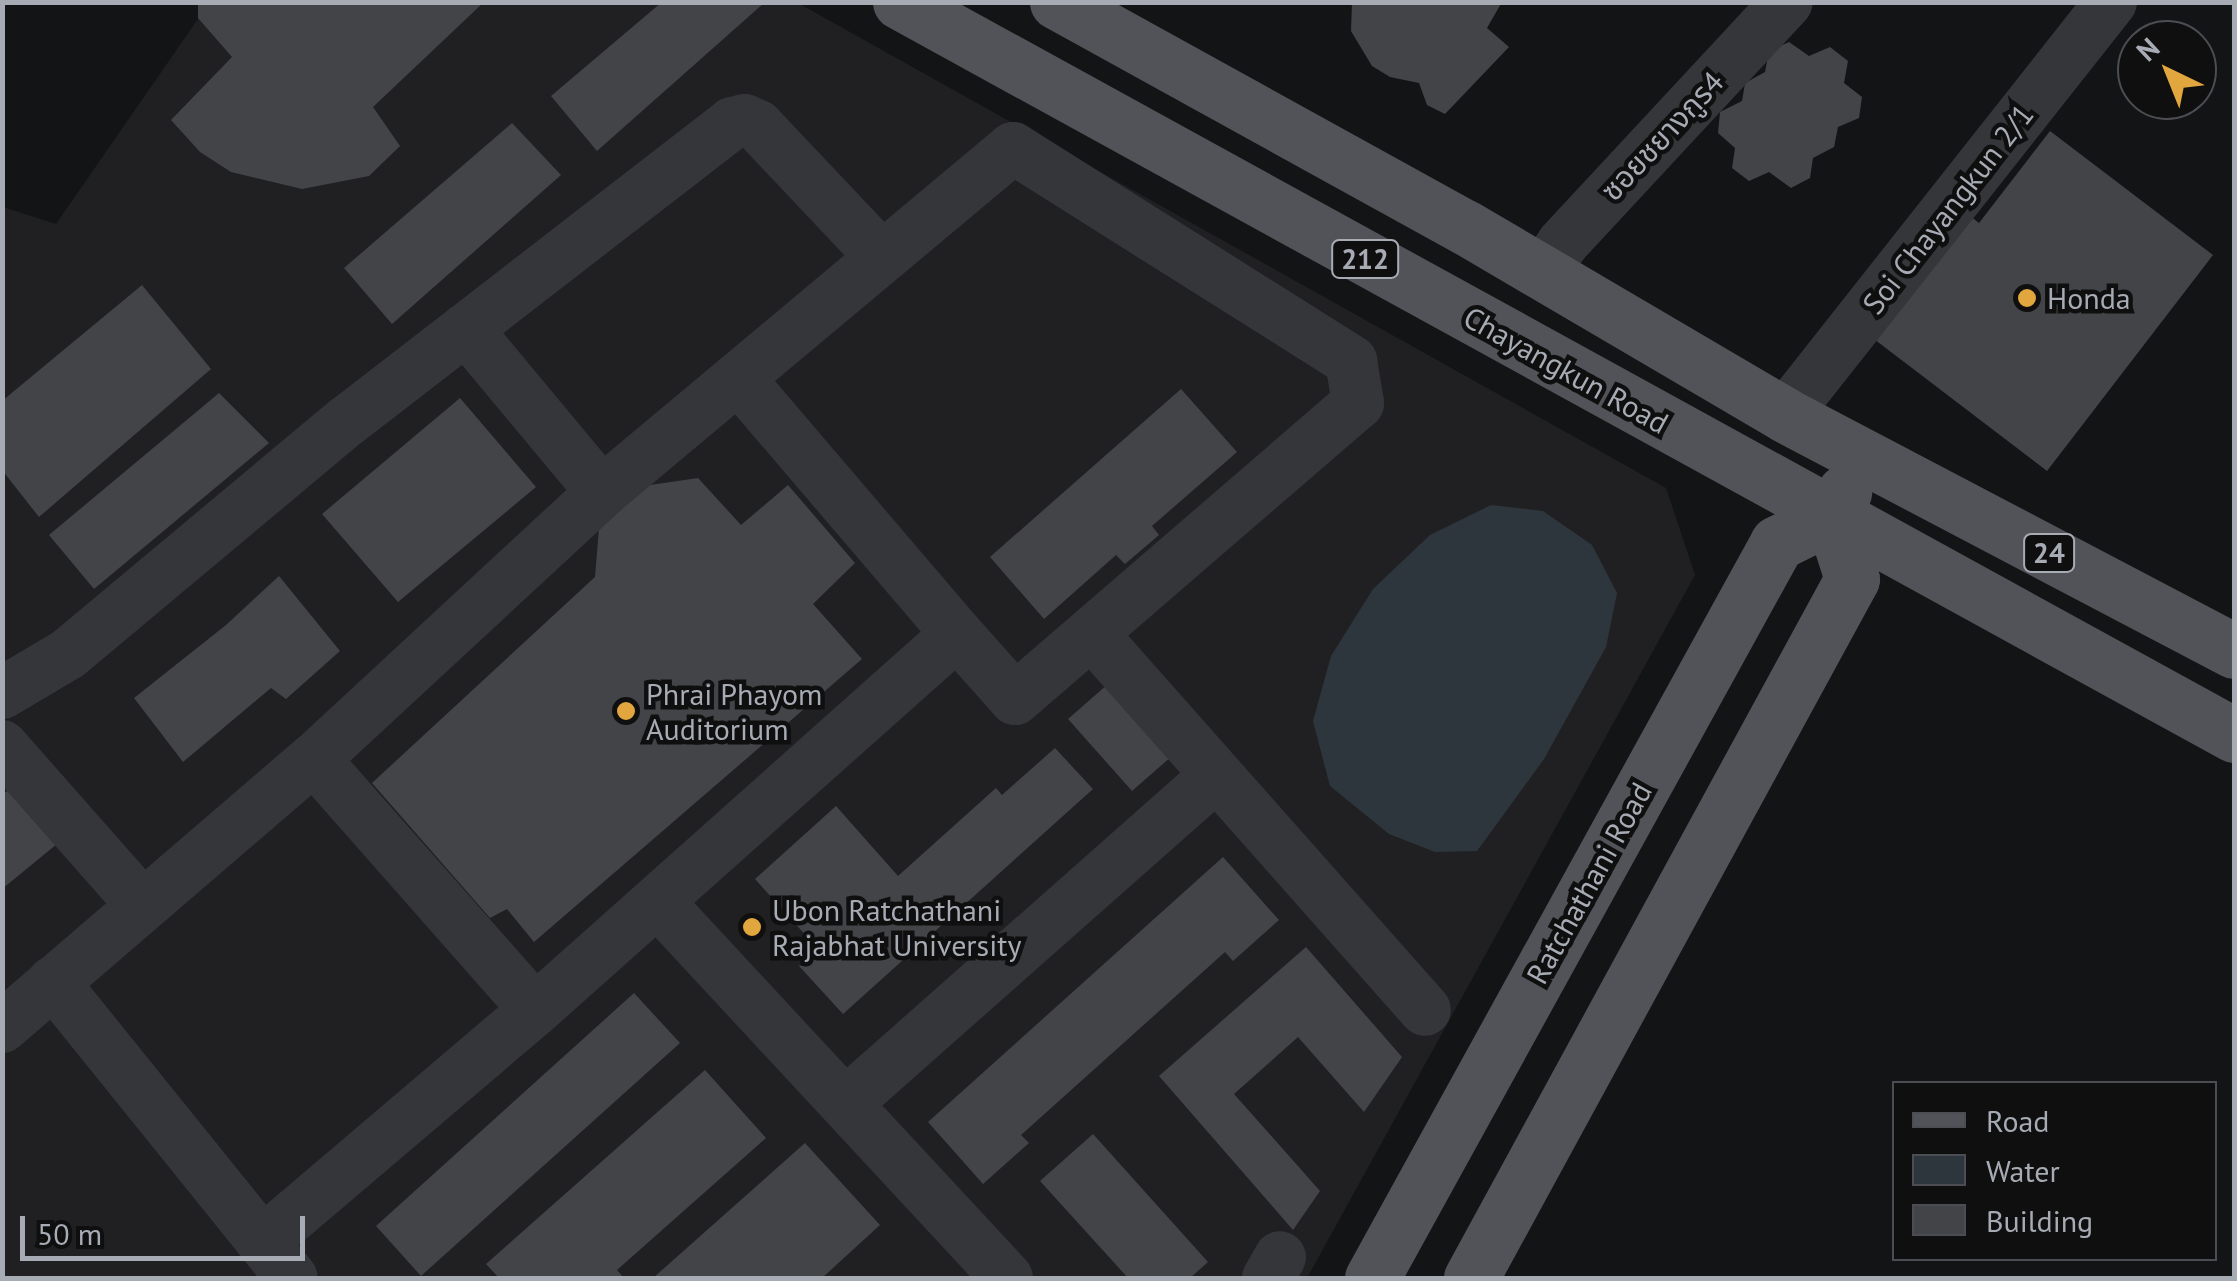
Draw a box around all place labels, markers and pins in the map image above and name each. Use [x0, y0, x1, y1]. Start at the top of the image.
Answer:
place label: Honda [2047, 280, 2131, 316]
marker: Honda [2016, 287, 2038, 309]
place label: Phrai Phayom Auditorium [646, 676, 822, 746]
marker: Phrai Phayom Auditorium [615, 700, 637, 722]
place label: Ubon Ratchathani Rajabhat University [772, 892, 1021, 962]
marker: Ubon Ratchathani Rajabhat University [741, 916, 763, 938]

